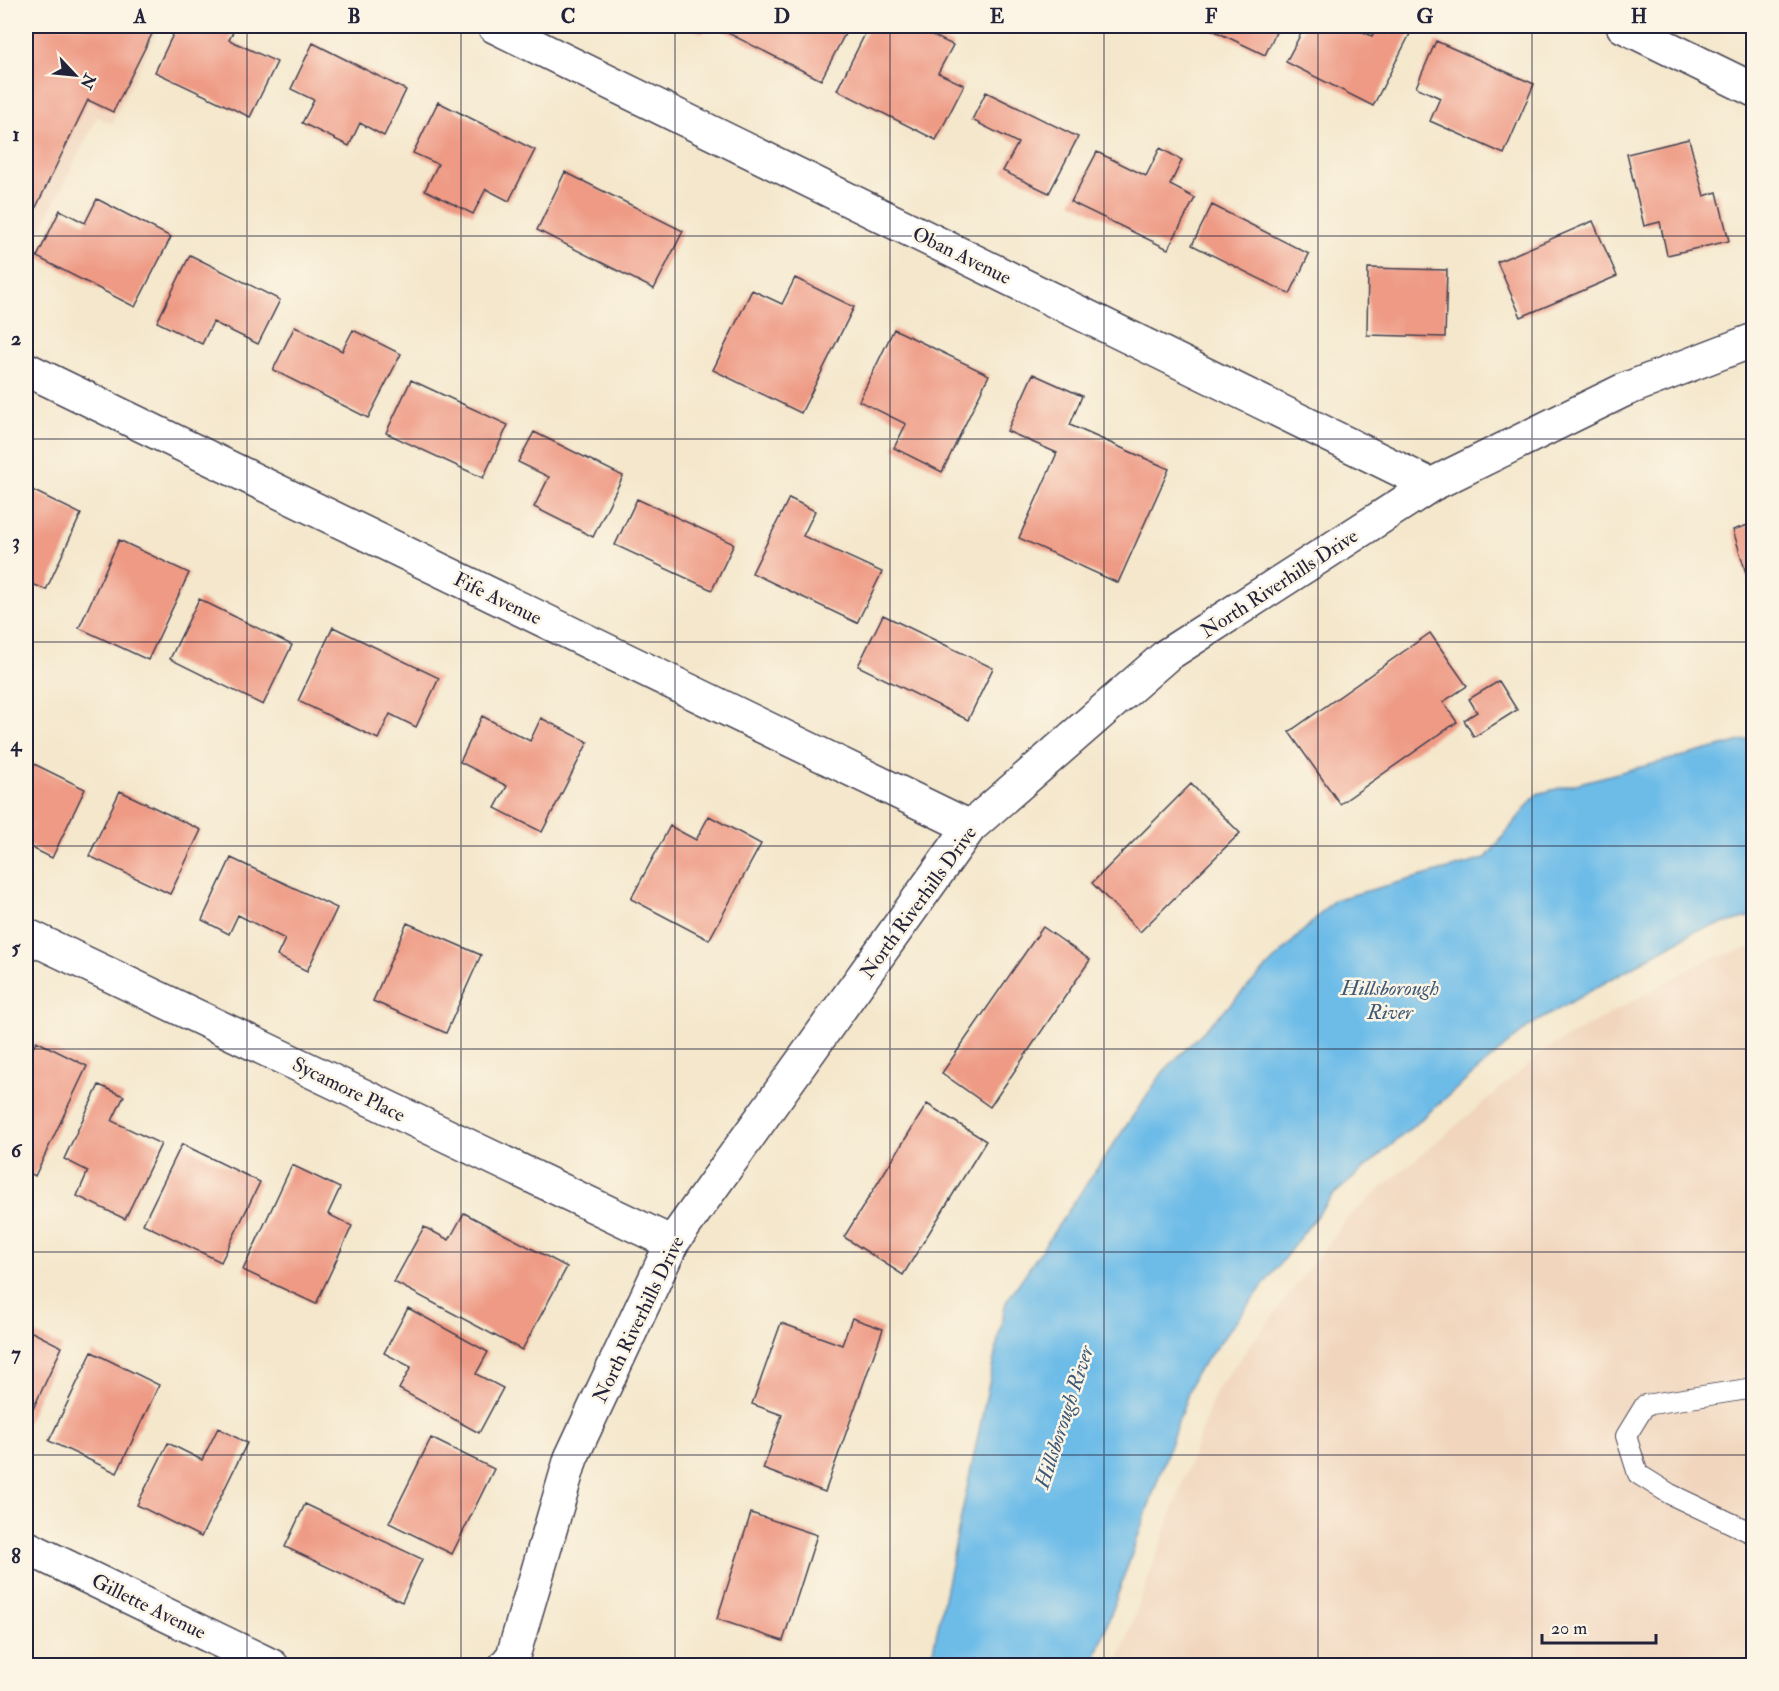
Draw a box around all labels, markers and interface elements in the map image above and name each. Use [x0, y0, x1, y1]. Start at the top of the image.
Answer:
text: A [133, 4, 147, 29]
text: B [347, 4, 361, 29]
text: C [561, 4, 575, 29]
text: D [774, 4, 790, 29]
text: E [990, 4, 1005, 29]
text: F [1205, 4, 1218, 29]
text: G [1417, 4, 1434, 29]
text: H [1631, 4, 1647, 29]
north arrow [45, 45, 105, 105]
text: N [75, 69, 100, 93]
text: 1 [12, 122, 20, 147]
street label: Oban Avenue [908, 221, 1015, 290]
text: 2 [11, 326, 21, 351]
street label: North Riverhills Drive [1196, 523, 1363, 644]
text: 3 [12, 529, 20, 554]
street label: Fife Avenue [450, 566, 546, 630]
text: 4 [10, 732, 23, 757]
street label: North Riverhills Drive [855, 821, 982, 983]
text: 5 [12, 935, 22, 960]
water label: Hillsborough River [1340, 975, 1439, 1026]
street label: Sycamore Place [288, 1051, 409, 1128]
text: 6 [11, 1138, 23, 1163]
street label: North Riverhills Drive [587, 1232, 690, 1407]
text: 7 [11, 1341, 21, 1366]
water label: Hillsborough River [1028, 1341, 1101, 1493]
text: 8 [11, 1544, 21, 1569]
street label: Gillette Avenue [88, 1568, 210, 1645]
scale bar [1542, 1607, 1656, 1645]
text: 20 m [1551, 1617, 1587, 1640]

